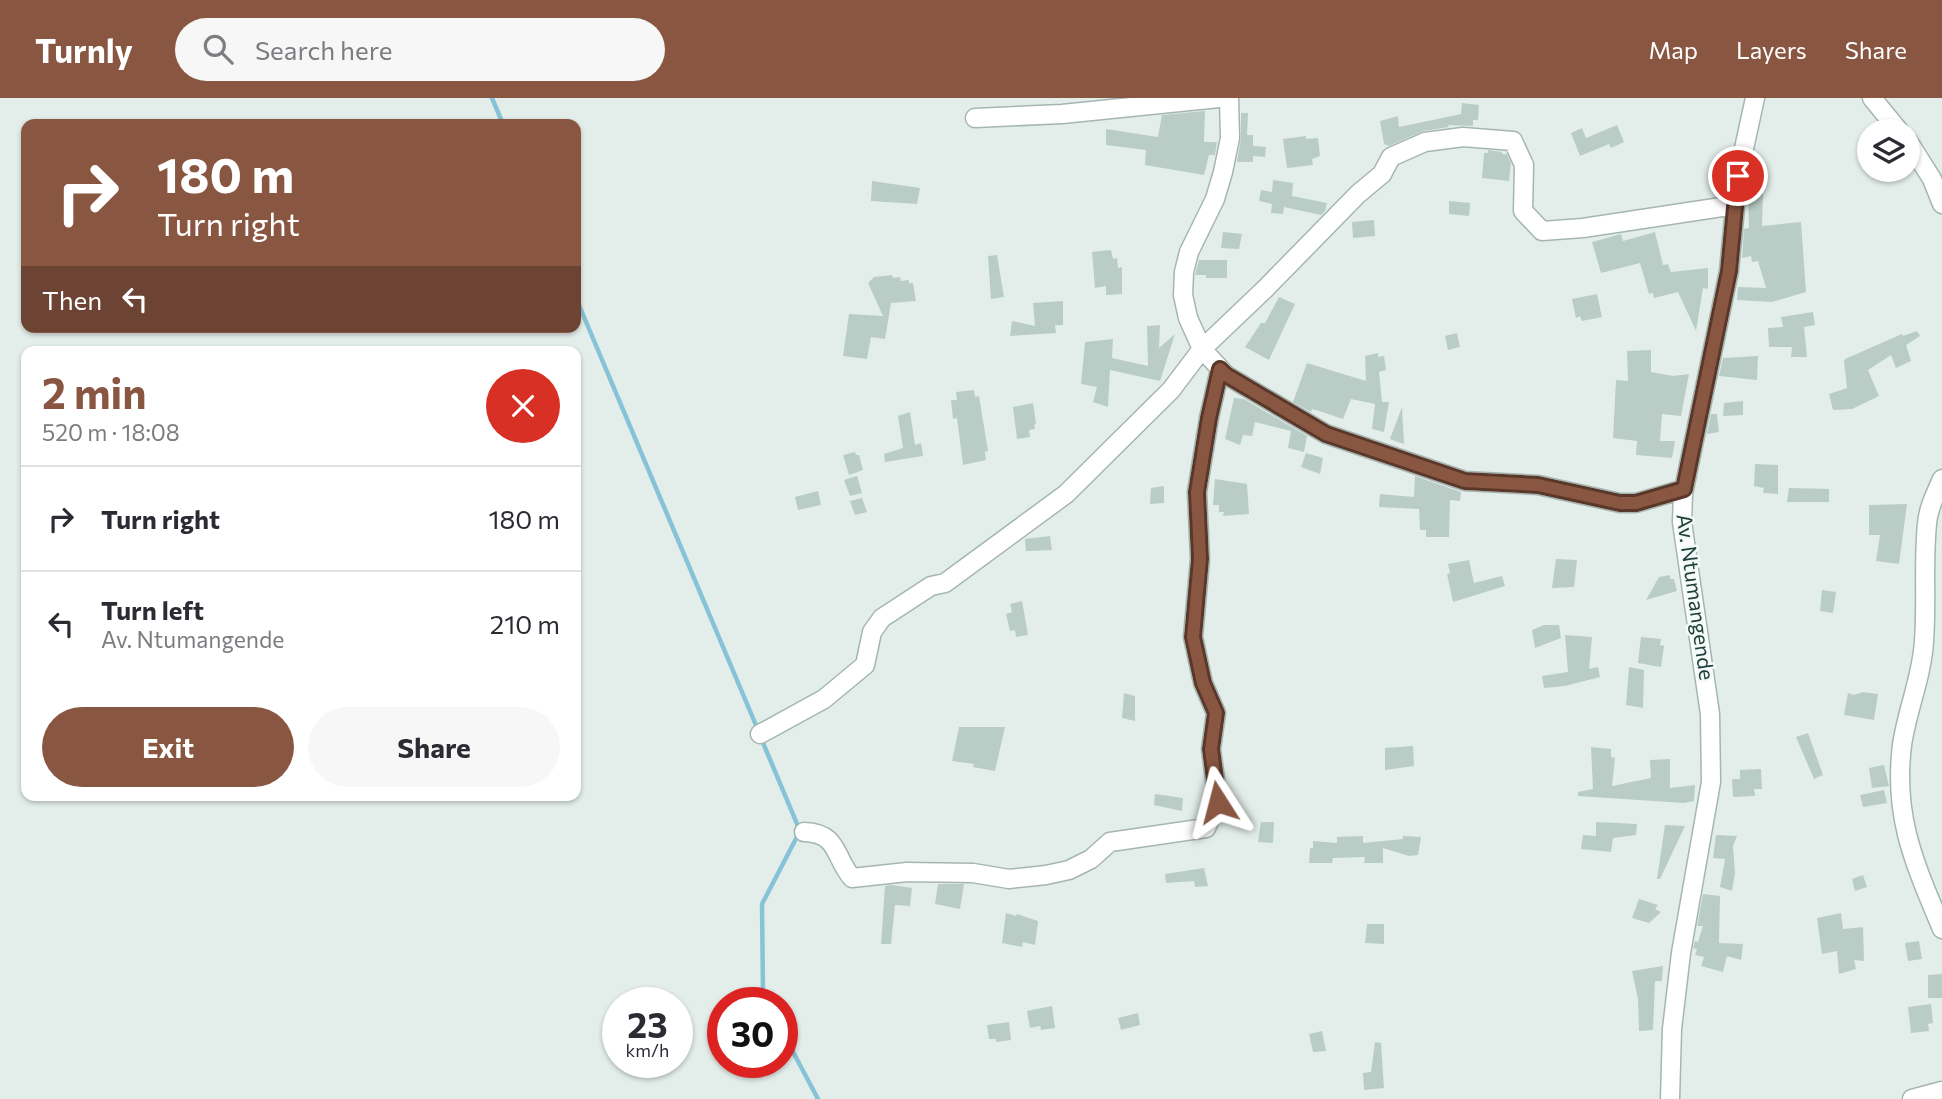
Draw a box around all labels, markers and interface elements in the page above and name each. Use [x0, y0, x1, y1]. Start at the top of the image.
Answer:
search box [175, 18, 665, 81]
text: Turnly [35, 29, 133, 70]
icon: search [199, 30, 237, 68]
text: Search here [255, 34, 392, 65]
text: Map [1649, 35, 1698, 64]
text: Layers [1736, 35, 1807, 64]
text: Share [1845, 35, 1907, 64]
map controls [1857, 119, 1920, 182]
button: layers [1857, 119, 1920, 182]
text: 180 m [157, 143, 294, 203]
pin [1708, 146, 1768, 206]
icon: right [42, 147, 133, 238]
icon: arrive [1719, 157, 1757, 195]
text: Turn right [157, 203, 300, 243]
icon: left [116, 280, 154, 318]
text: Then [42, 284, 102, 315]
text: 2 min [42, 366, 147, 418]
button: close [486, 369, 560, 443]
text: 520 m · 18:08 [42, 418, 180, 446]
icon: right [42, 500, 80, 538]
text: Turn right [101, 503, 220, 534]
text: 180 m [488, 503, 560, 534]
street label: Av. Ntumangende [1672, 512, 1721, 681]
text: Turn left [101, 594, 204, 625]
icon: left [42, 605, 80, 643]
text: 210 m [490, 608, 560, 639]
text: Av. Ntumangende [101, 625, 284, 653]
button: Exit [42, 707, 294, 787]
button: Share [308, 707, 560, 787]
position arrow [1181, 765, 1255, 839]
speed limit sign: 30 [707, 987, 798, 1078]
text: 23 [627, 1002, 668, 1045]
text: km/h [626, 1039, 669, 1061]

